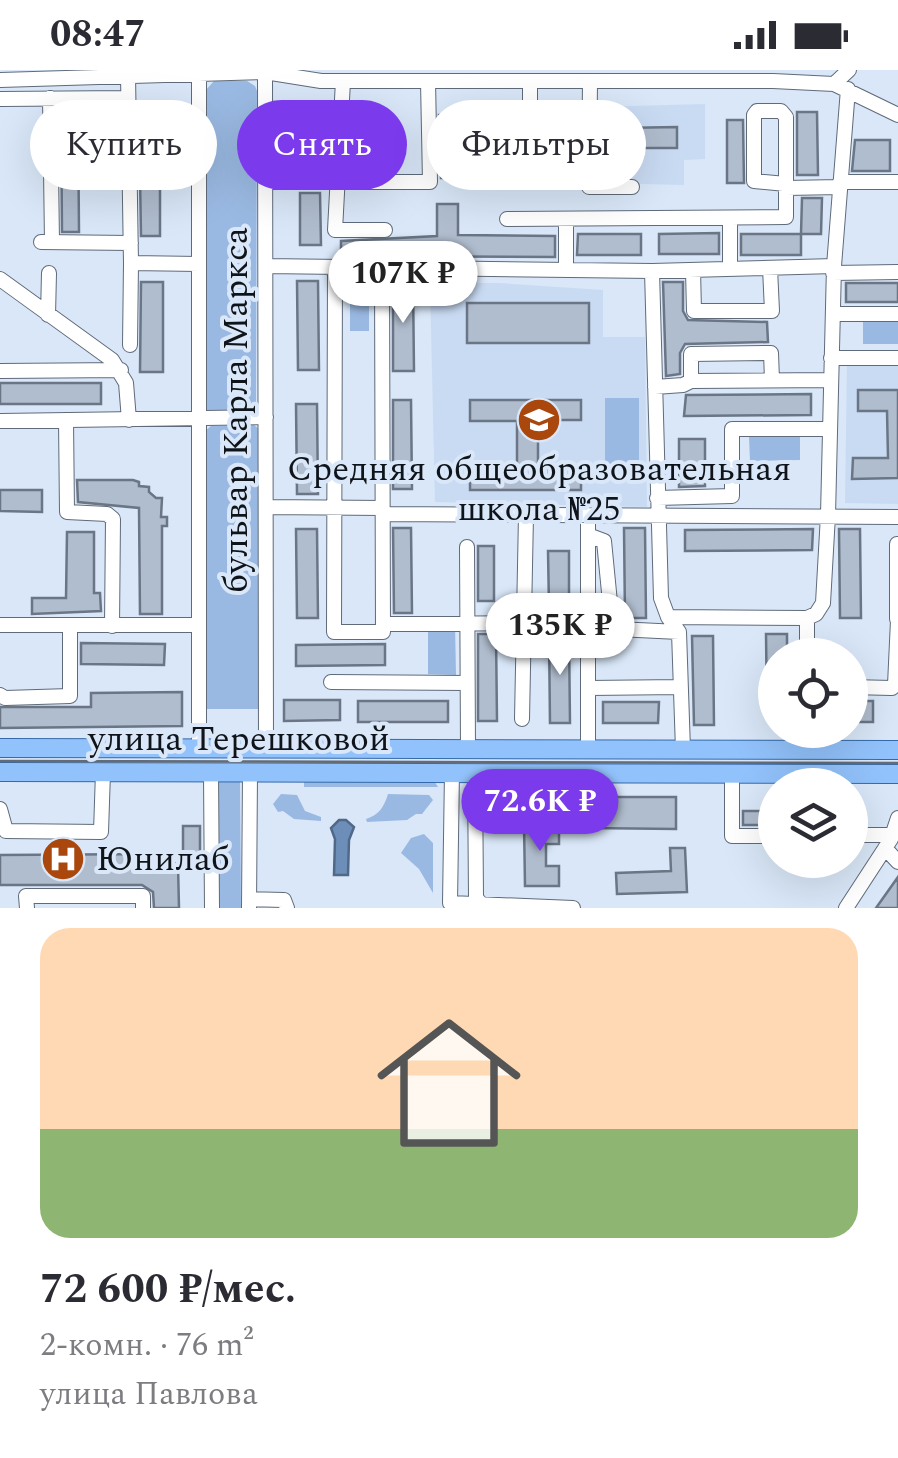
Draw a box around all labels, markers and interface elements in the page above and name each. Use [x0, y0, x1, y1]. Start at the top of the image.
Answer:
text: 08:47 [50, 6, 145, 64]
chip: Купить [30, 100, 217, 190]
chip: Снять [237, 100, 407, 190]
chip: Фильтры [427, 100, 646, 190]
street label: бульвар Карла Маркса [210, 227, 263, 593]
pin: 107K ₽ [322, 241, 484, 326]
text: 107K ₽ [351, 249, 455, 298]
school or university icon: Средняя общеобразовательная школа №25 [516, 397, 562, 443]
place label: Средняя общеобразовательная школа №25 [287, 443, 791, 536]
pin: 135K ₽ [479, 593, 641, 678]
text: 135K ₽ [508, 601, 612, 650]
map controls [758, 638, 868, 878]
button: locate [758, 638, 868, 748]
street label: улица Терешковой [87, 713, 390, 766]
button: layers [758, 768, 868, 878]
pin: 72.6K ₽ [448, 769, 632, 854]
text: 72.6K ₽ [483, 777, 597, 826]
place label: Юнилаб [96, 833, 230, 886]
hospital icon: Юнилаб [40, 836, 86, 882]
icon: home [359, 993, 539, 1173]
text: 72 600 ₽/мес. [40, 1258, 296, 1321]
text: 2-комн. · 76 m² [40, 1321, 254, 1370]
text: улица Павлова [40, 1370, 258, 1419]

